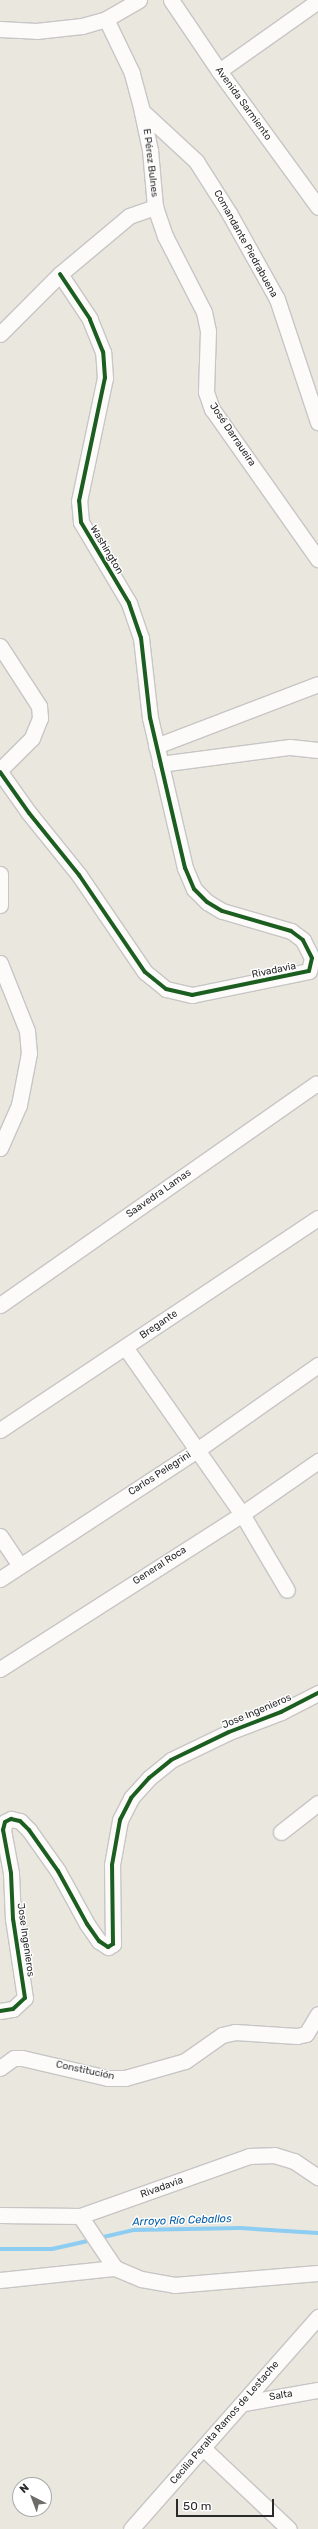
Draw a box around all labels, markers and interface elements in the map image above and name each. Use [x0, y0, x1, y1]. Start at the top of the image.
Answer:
street label: Avenida Sarmiento [212, 65, 274, 143]
street label: E Pérez Bulnes [140, 128, 160, 198]
street label: Comandante Piedrabuena [210, 188, 280, 300]
street label: José Darraueira [206, 401, 258, 469]
street label: Washington [87, 523, 125, 577]
street label: Rivadavia [251, 960, 297, 982]
street label: Saavedra Lamas [124, 1167, 194, 1221]
street label: Bregante [138, 1308, 180, 1342]
street label: Carlos Pelegrini [126, 1449, 194, 1499]
street label: General Roca [131, 1544, 189, 1588]
street label: Jose Ingenieros [220, 1692, 294, 1732]
street label: Jose Ingenieros [14, 1902, 36, 1978]
street label: Constitución [55, 2059, 115, 2083]
street label: Rivadavia [139, 2175, 185, 2201]
water label: Arroyo Río Ceballos [132, 2213, 232, 2229]
street label: Cecilia Peralta Ramos de Lestache [168, 2359, 282, 2487]
street label: Salta [268, 2388, 294, 2404]
north arrow [12, 2477, 52, 2517]
text: N [17, 2481, 32, 2496]
scale bar [178, 2491, 276, 2517]
text: 50 m [183, 2499, 211, 2513]

